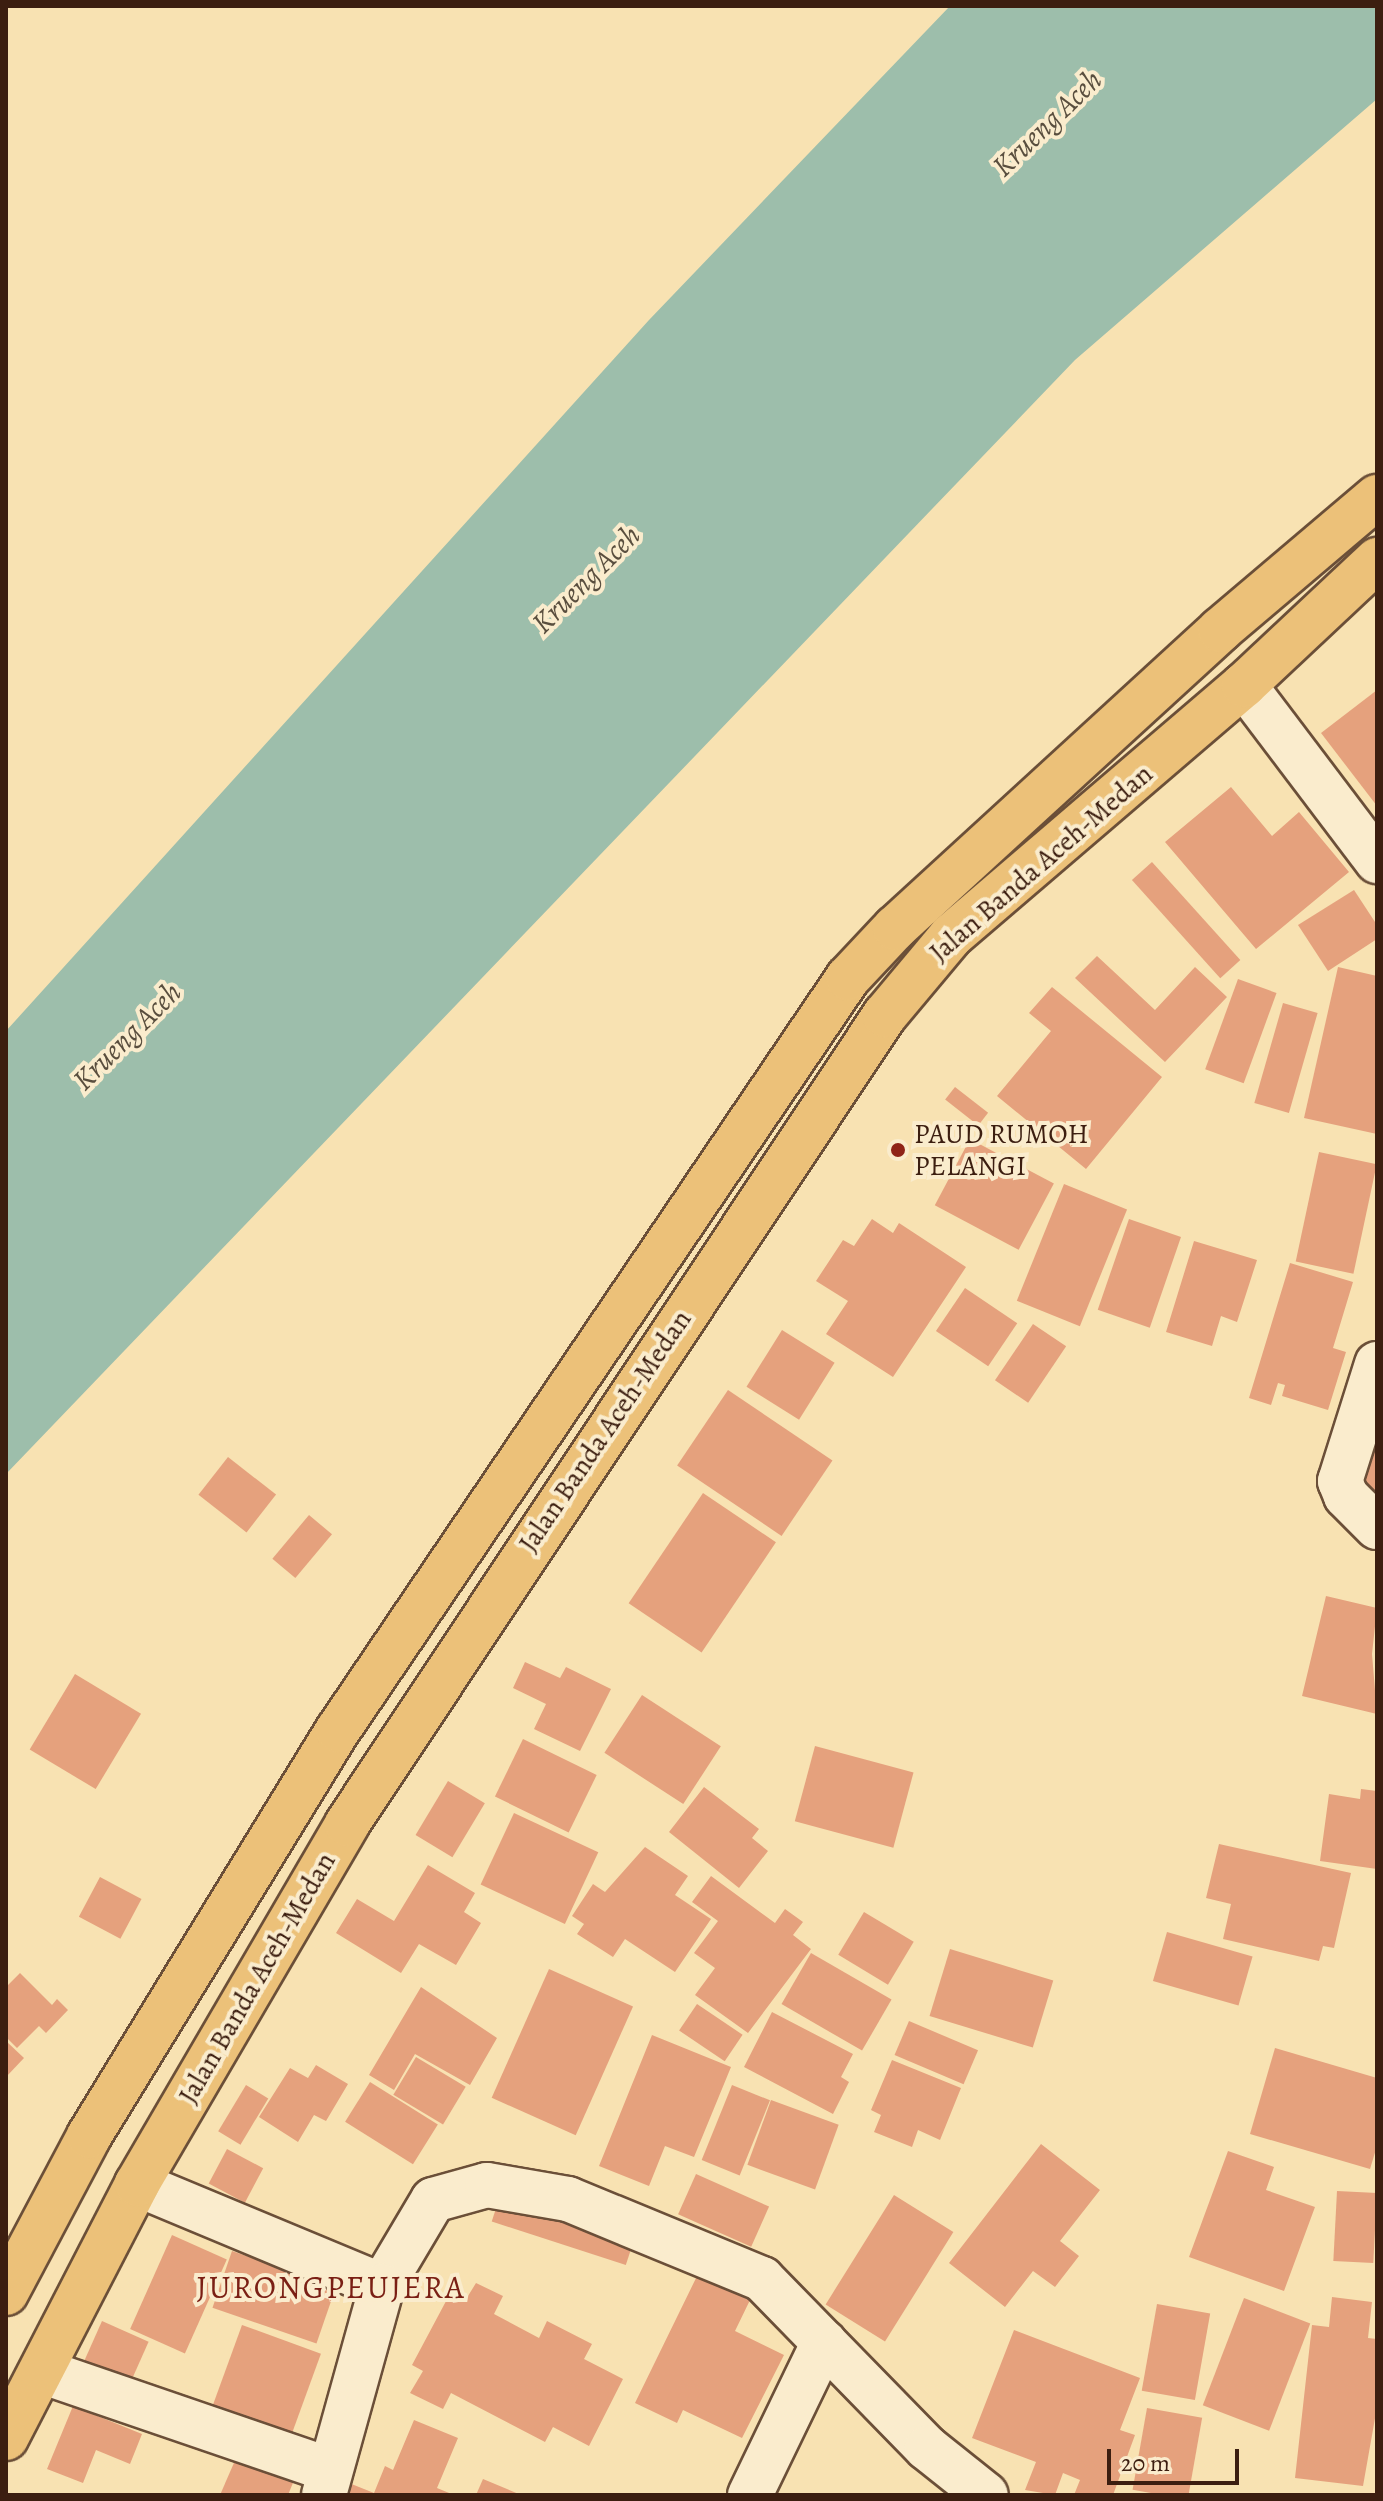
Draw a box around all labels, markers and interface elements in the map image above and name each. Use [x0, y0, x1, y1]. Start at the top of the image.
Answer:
water label: Krueng Aceh [985, 62, 1109, 184]
water label: Krueng Aceh [524, 517, 648, 641]
street label: Jalan Banda Aceh-Medan [923, 757, 1159, 969]
water label: Krueng Aceh [65, 974, 189, 1098]
place label: PAUD RUMOH PELANGI [914, 1117, 1089, 1183]
marker: PAUD RUMOH PELANGI [889, 1141, 907, 1159]
street label: Jalan Banda Aceh-Medan [511, 1304, 699, 1558]
street label: Jalan Banda Aceh-Medan [171, 1846, 343, 2110]
district label: JURONGPEUJERA [196, 2268, 466, 2306]
scale bar [1111, 2433, 1243, 2483]
text: 20 m [1121, 2447, 1170, 2479]

